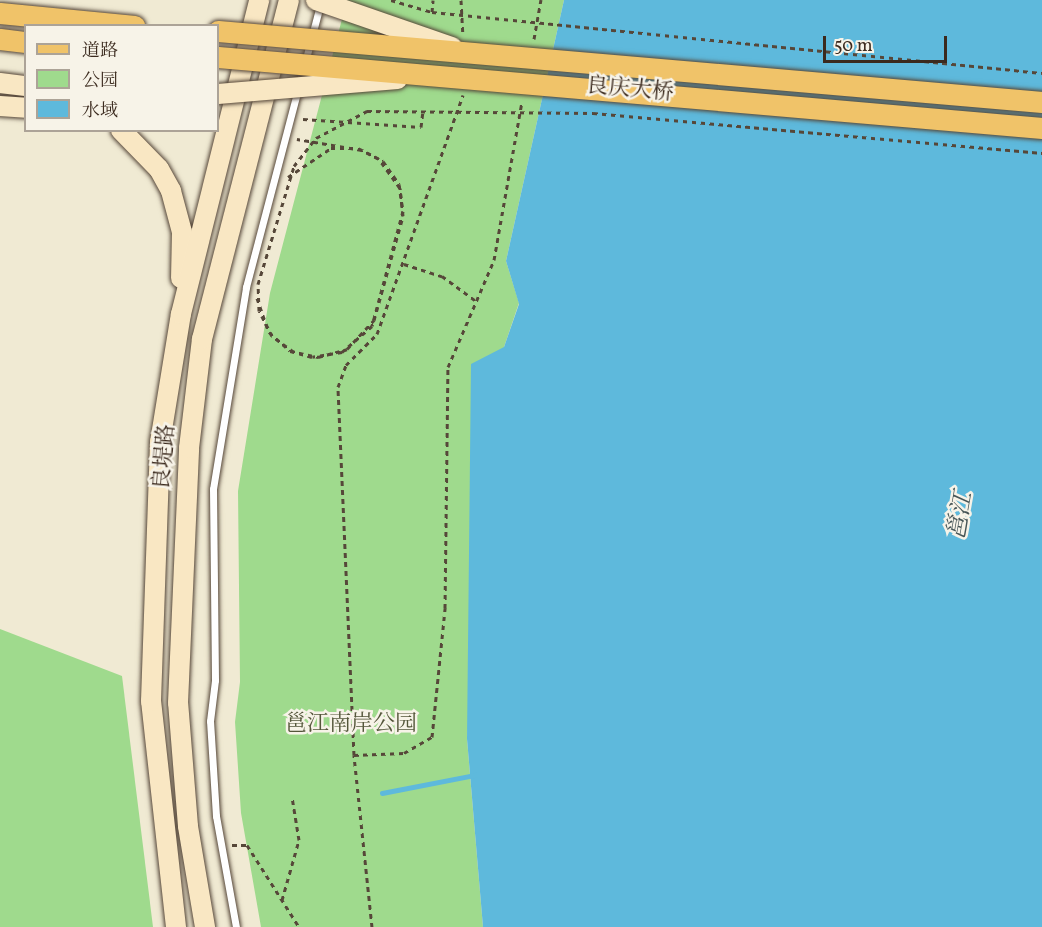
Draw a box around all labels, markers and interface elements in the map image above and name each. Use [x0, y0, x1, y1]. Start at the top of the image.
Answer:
legend [24, 24, 219, 132]
scale bar [826, 24, 950, 62]
text: 50 m [834, 34, 873, 59]
text: 道路 [82, 39, 118, 64]
text: 公园 [82, 69, 118, 94]
street label: 良庆大桥 [585, 73, 675, 107]
text: 水域 [82, 99, 118, 124]
street label: 良堤路 [149, 423, 181, 491]
water label: 邕江 [944, 490, 980, 542]
park label: 邕江南岸公园 [285, 712, 417, 738]

